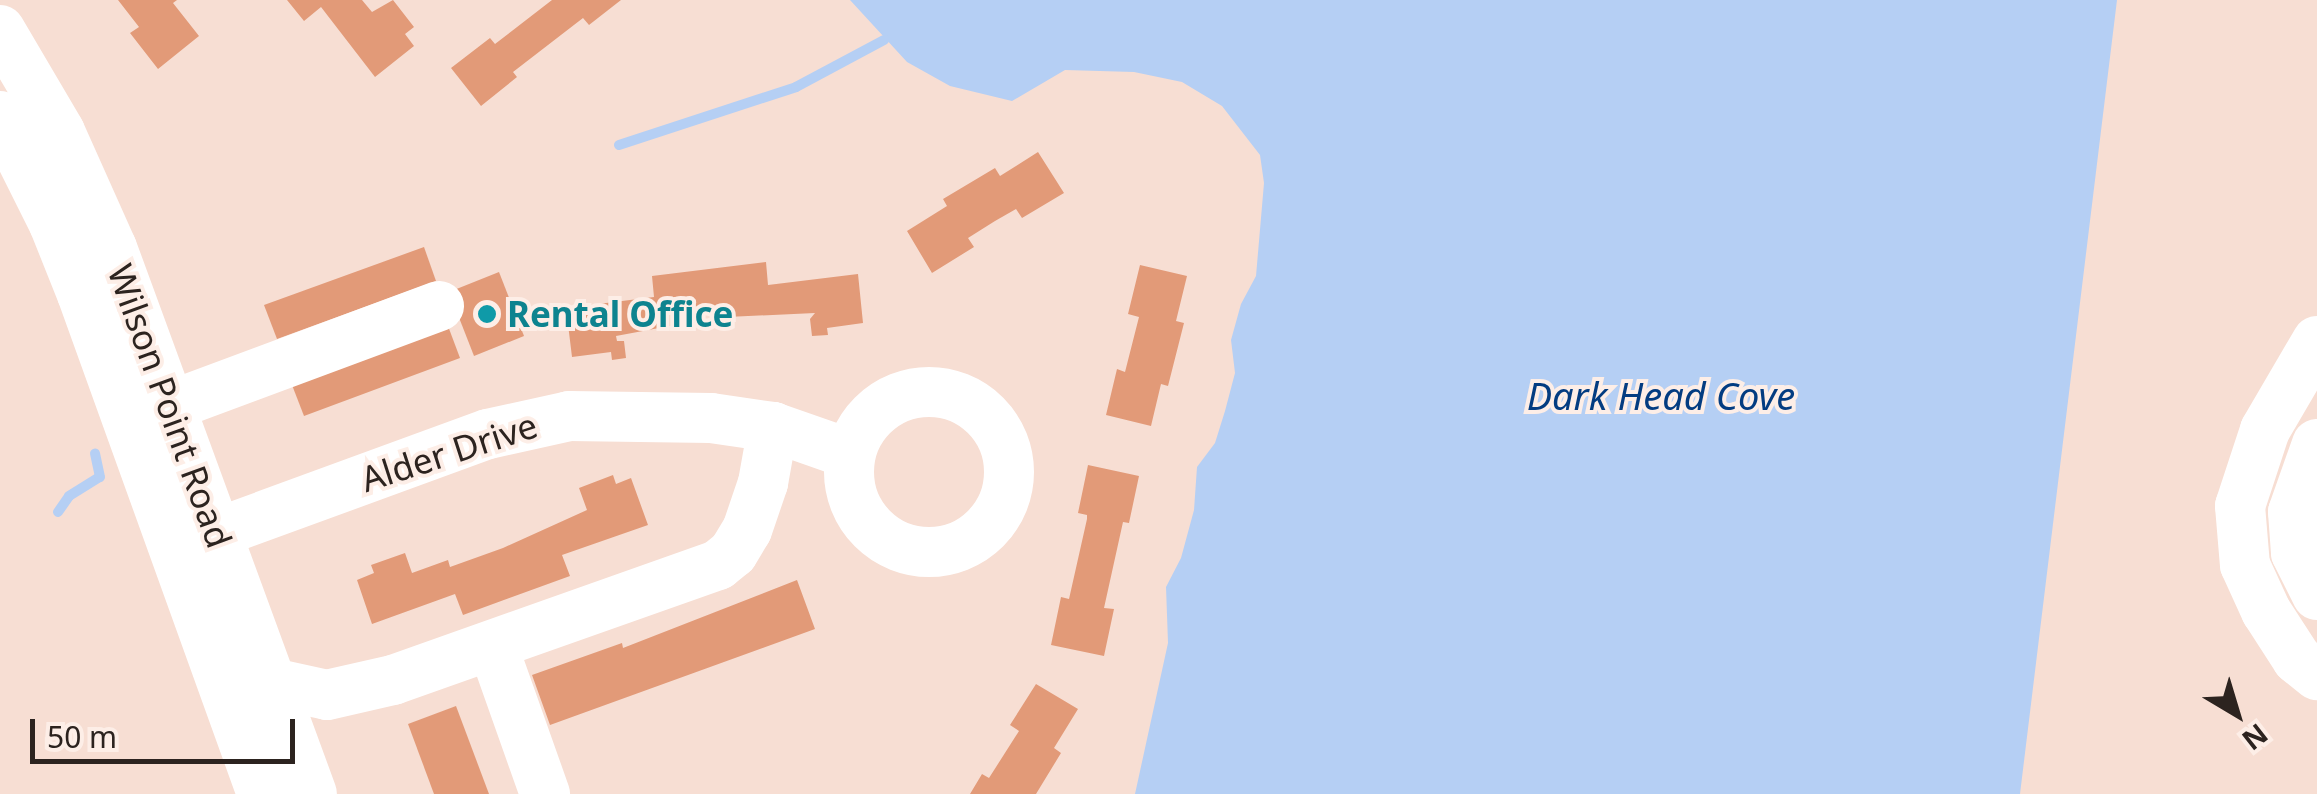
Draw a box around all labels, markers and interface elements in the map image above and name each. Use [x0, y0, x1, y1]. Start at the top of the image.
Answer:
street label: Wilson Point Road [99, 259, 241, 553]
place label: Rental Office [507, 293, 733, 335]
marker: Rental Office [476, 303, 498, 325]
water label: Dark Head Cove [1527, 373, 1795, 419]
street label: Alder Drive [356, 404, 542, 500]
north arrow [2187, 664, 2287, 764]
scale bar [35, 699, 300, 761]
text: 50 m [47, 716, 117, 757]
text: N [2235, 716, 2276, 760]

